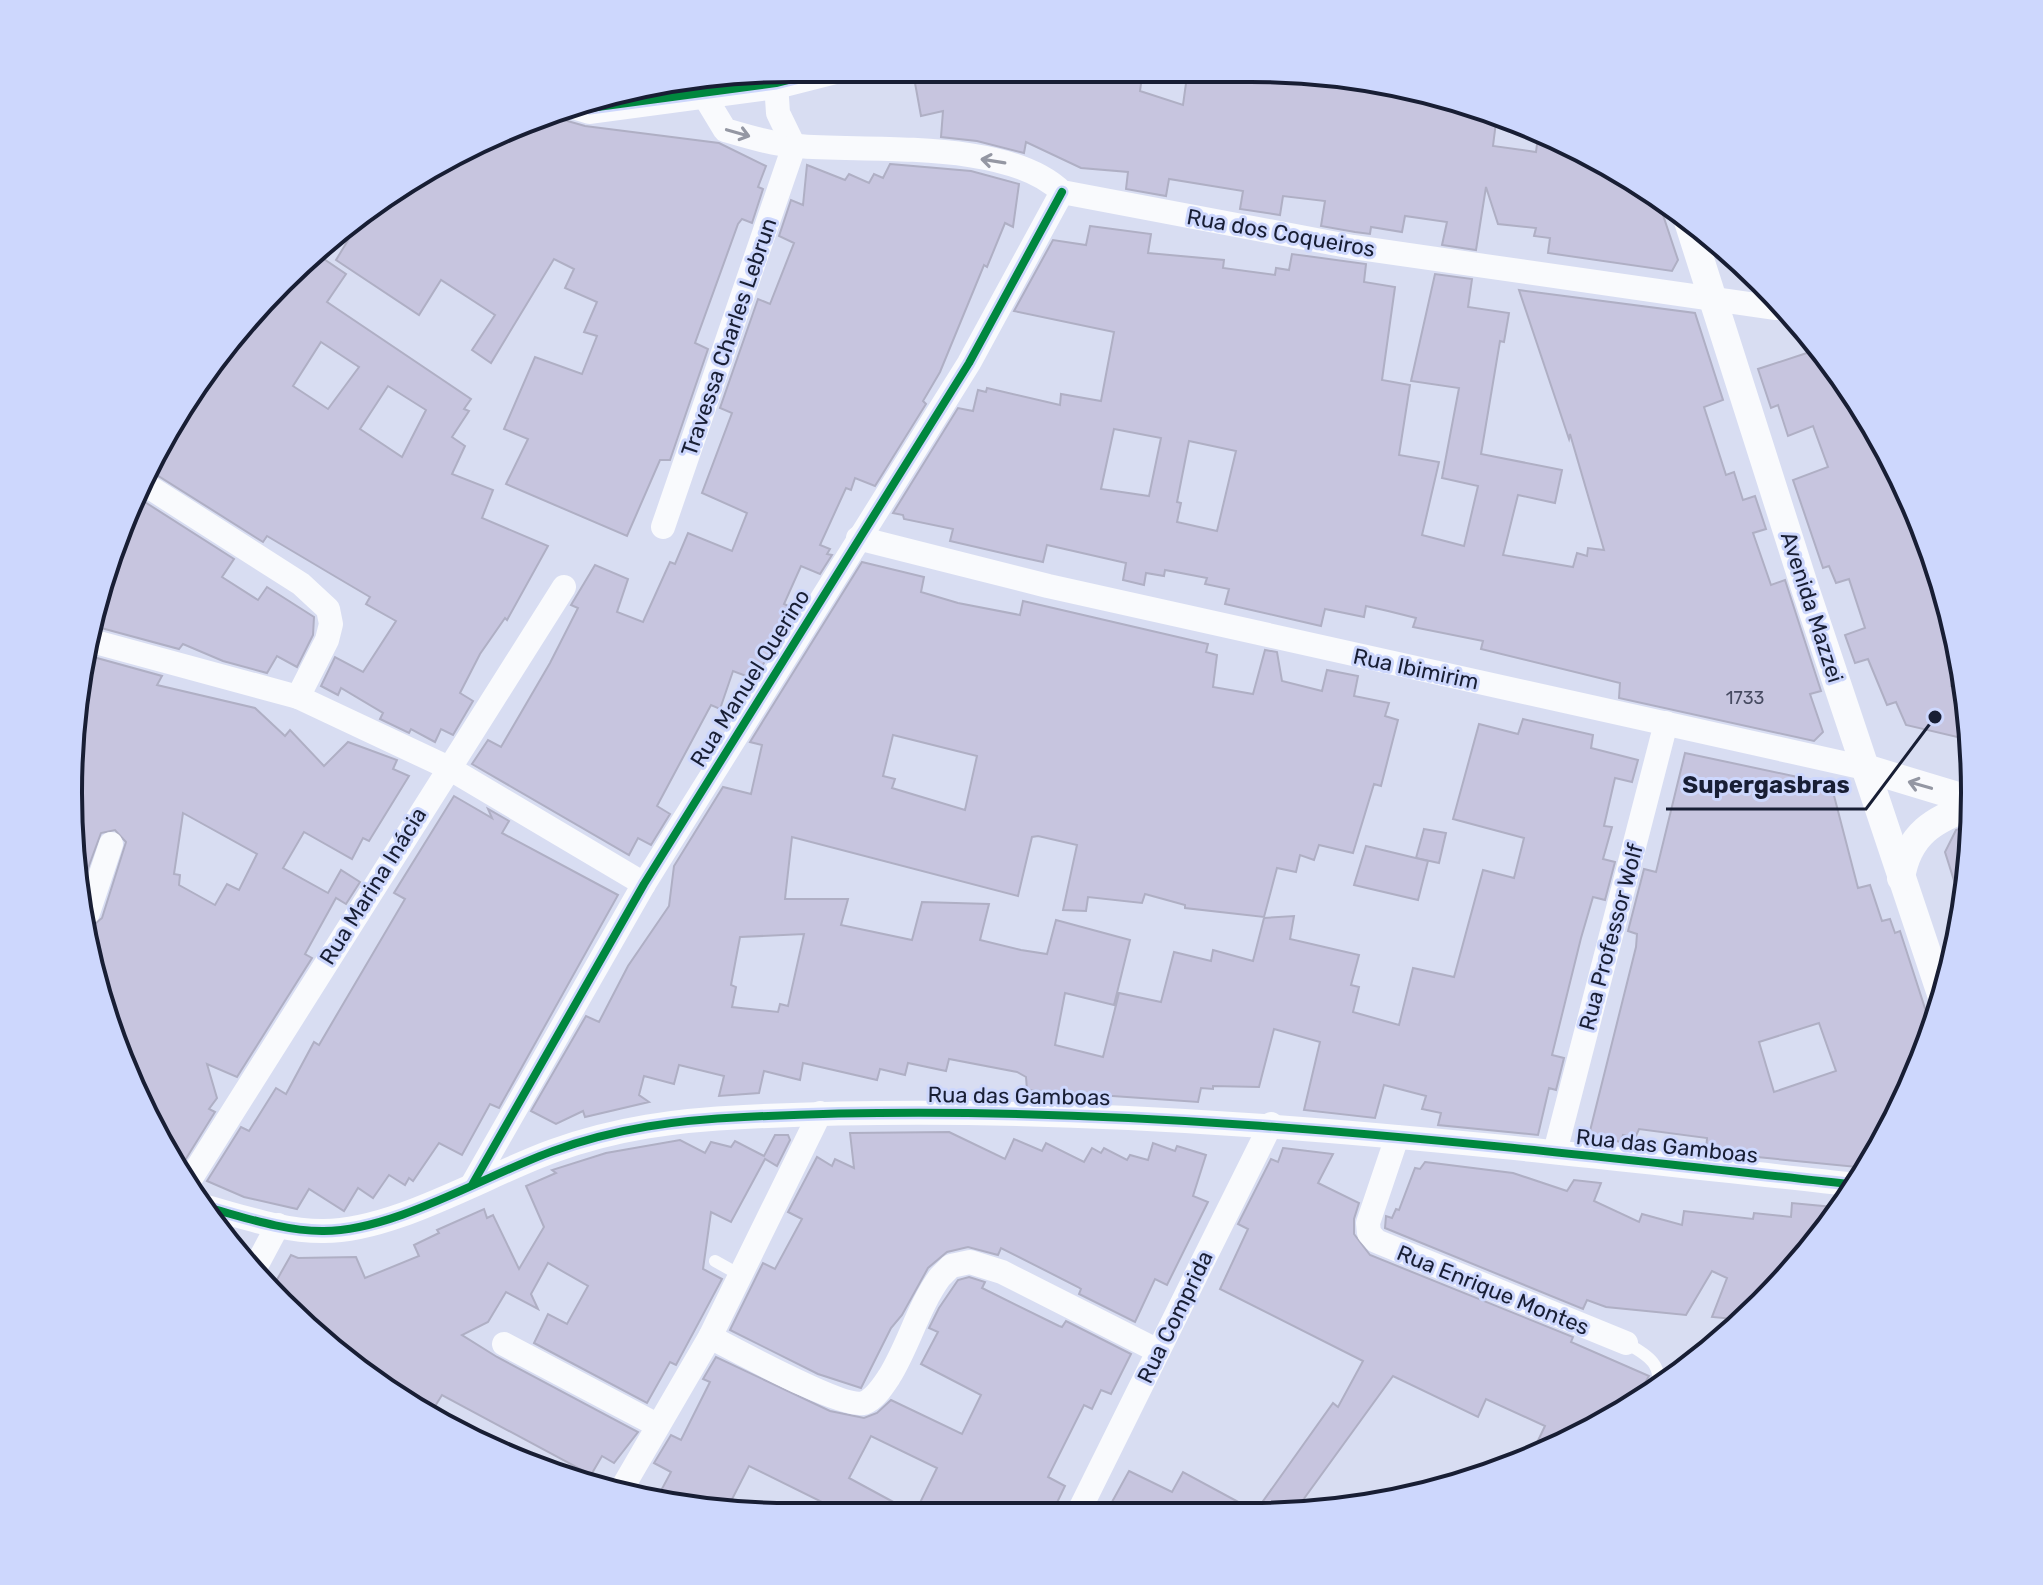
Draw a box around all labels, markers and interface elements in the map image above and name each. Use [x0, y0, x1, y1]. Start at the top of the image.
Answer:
one-way arrow [725, 127, 751, 142]
one-way arrow [981, 153, 1006, 168]
street label: Rua dos Coqueiros [1185, 203, 1377, 263]
street label: Travessa Charles Lebrun [675, 214, 783, 460]
street label: Avenida Mazzei [1775, 528, 1849, 686]
street label: Rua Manuel Querino [684, 584, 816, 772]
street label: Rua Ibimirim [1351, 643, 1481, 695]
house number: 1733 [1726, 687, 1764, 709]
callout: Supergasbras [1666, 761, 1866, 809]
text: Supergasbras [1682, 771, 1850, 799]
one-way arrow [1907, 777, 1933, 792]
street label: Rua Marina Inácia [314, 802, 432, 970]
street label: Rua Professor Wolf [1573, 840, 1649, 1033]
street label: Rua das Gamboas [927, 1081, 1111, 1111]
street label: Rua das Gamboas [1575, 1123, 1759, 1169]
street label: Rua Enrique Montes [1393, 1239, 1593, 1341]
street label: Rua Comprida [1131, 1246, 1219, 1388]

